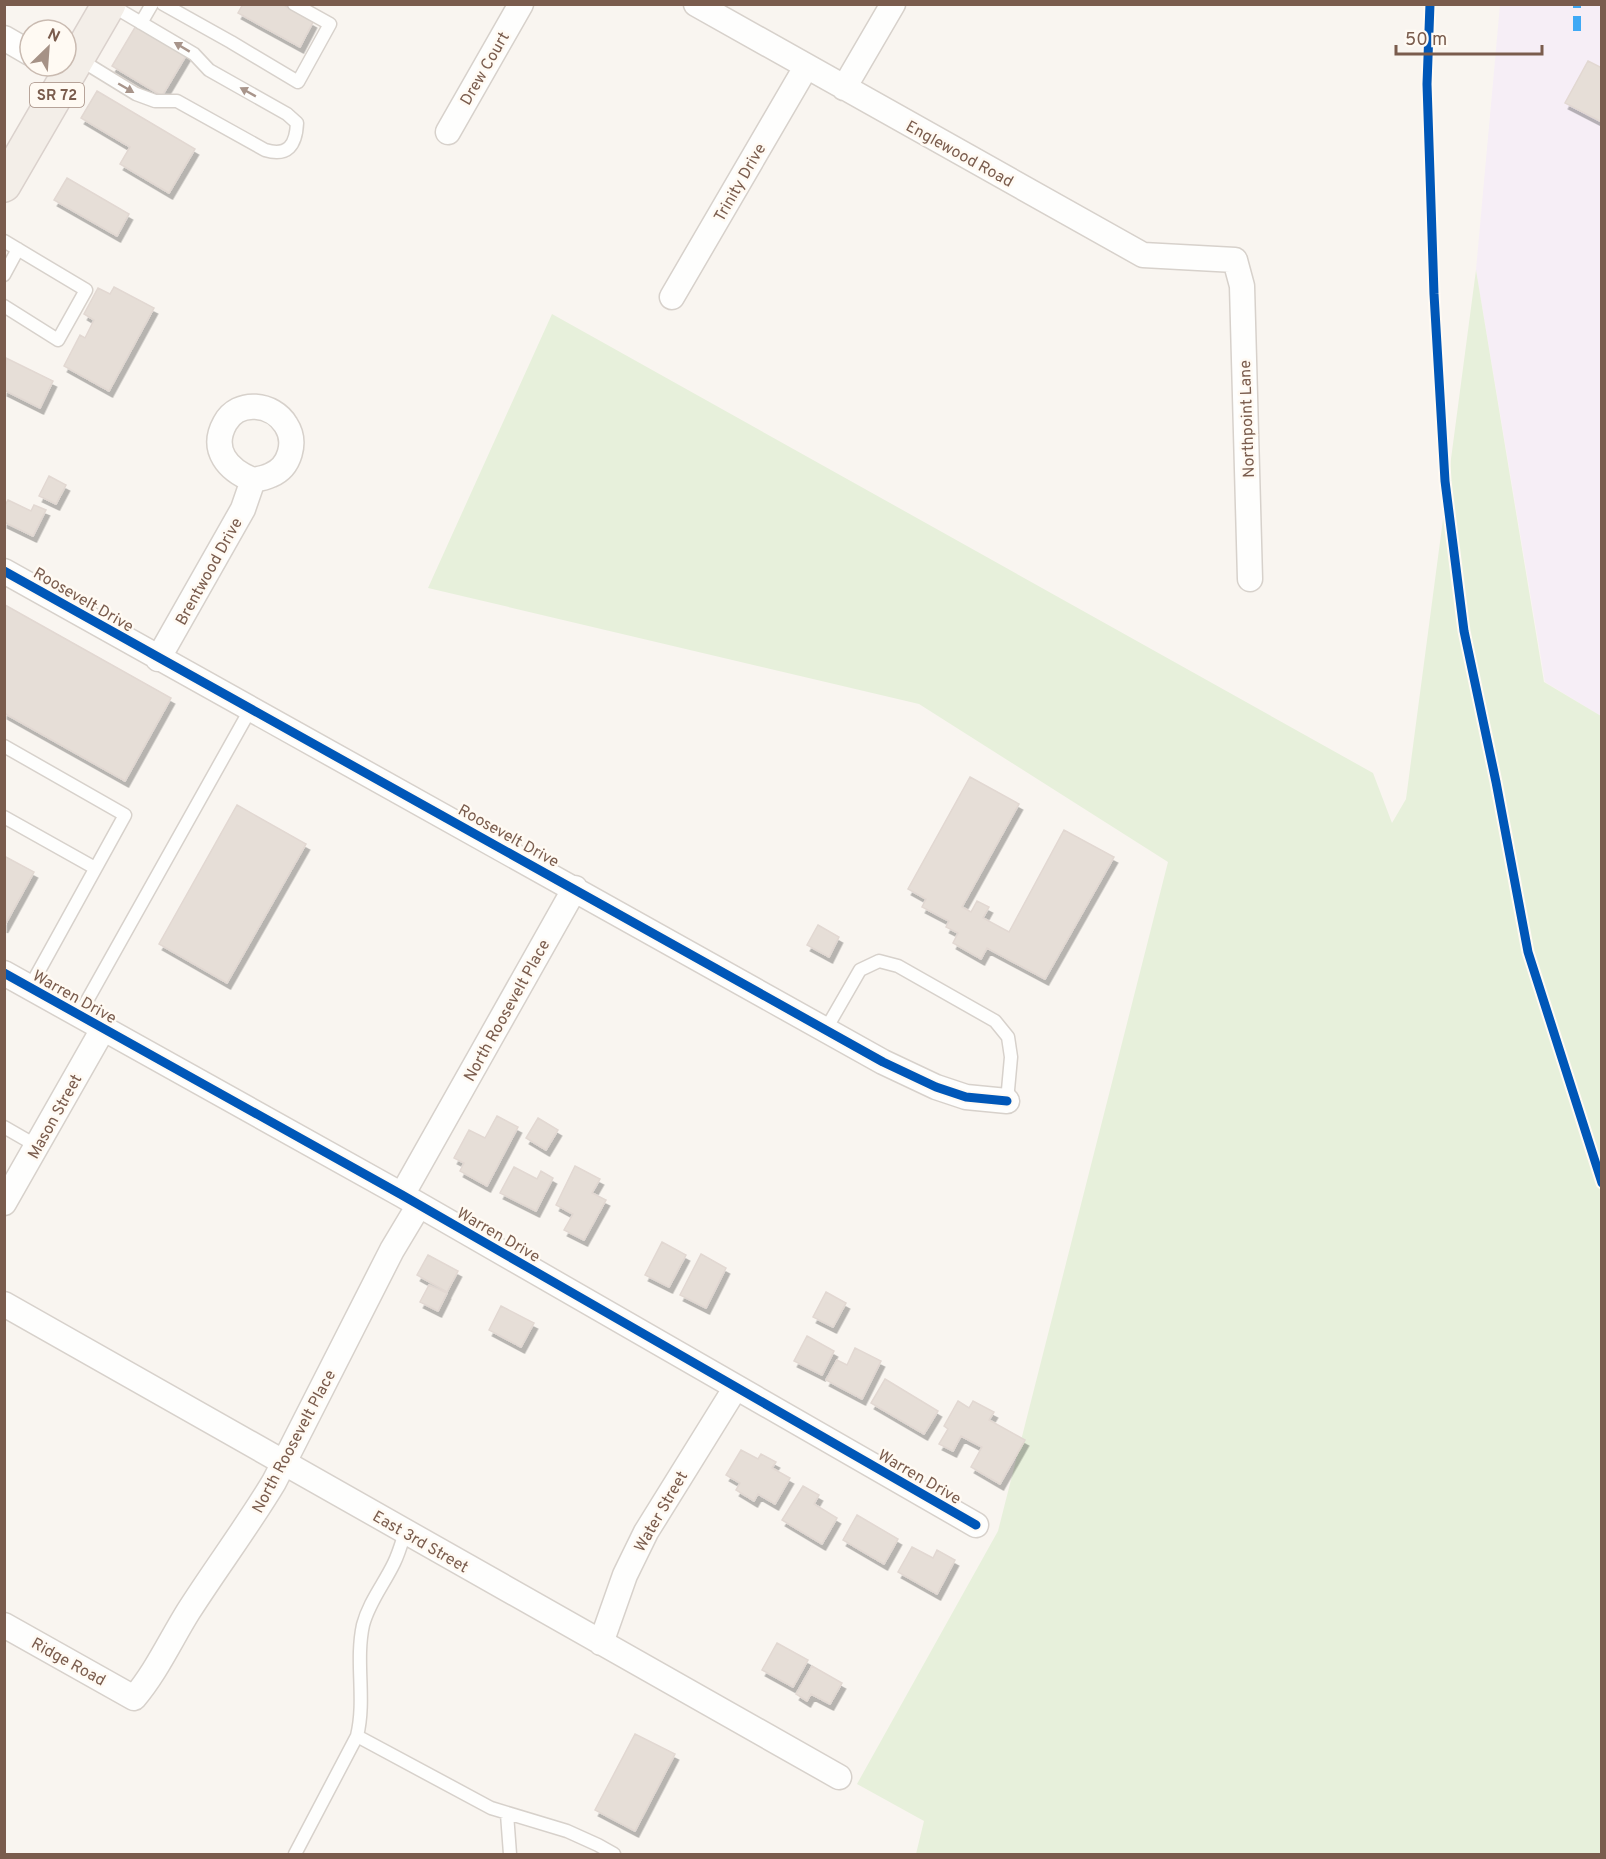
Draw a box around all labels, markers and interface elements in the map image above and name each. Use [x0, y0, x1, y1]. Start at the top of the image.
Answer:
north arrow [18, 18, 78, 78]
scale bar [1396, 18, 1542, 56]
text: N [44, 25, 63, 48]
street label: Drew Court [457, 29, 515, 109]
text: 50 m [1405, 29, 1447, 52]
one-way arrow [173, 42, 190, 52]
one-way arrow [118, 82, 134, 93]
road number: SR 72 [30, 83, 84, 107]
one-way arrow [239, 87, 256, 97]
street label: Englewood Road [902, 117, 1016, 193]
street label: Trinity Drive [710, 140, 771, 226]
street label: Northpoint Lane [1236, 360, 1260, 478]
street label: Brentwood Drive [172, 515, 248, 629]
street label: Roosevelt Drive [29, 564, 137, 638]
street label: Roosevelt Drive [454, 801, 562, 873]
street label: North Roosevelt Place [460, 936, 555, 1086]
street label: Warren Drive [28, 966, 120, 1029]
street label: Mason Street [24, 1071, 87, 1163]
street label: Warren Drive [453, 1204, 543, 1268]
street label: North Roosevelt Place [249, 1367, 341, 1517]
street label: Warren Drive [874, 1446, 964, 1510]
street label: Water Street [631, 1468, 693, 1556]
street label: East 3rd Street [369, 1507, 471, 1578]
street label: Ridge Road [27, 1634, 109, 1691]

